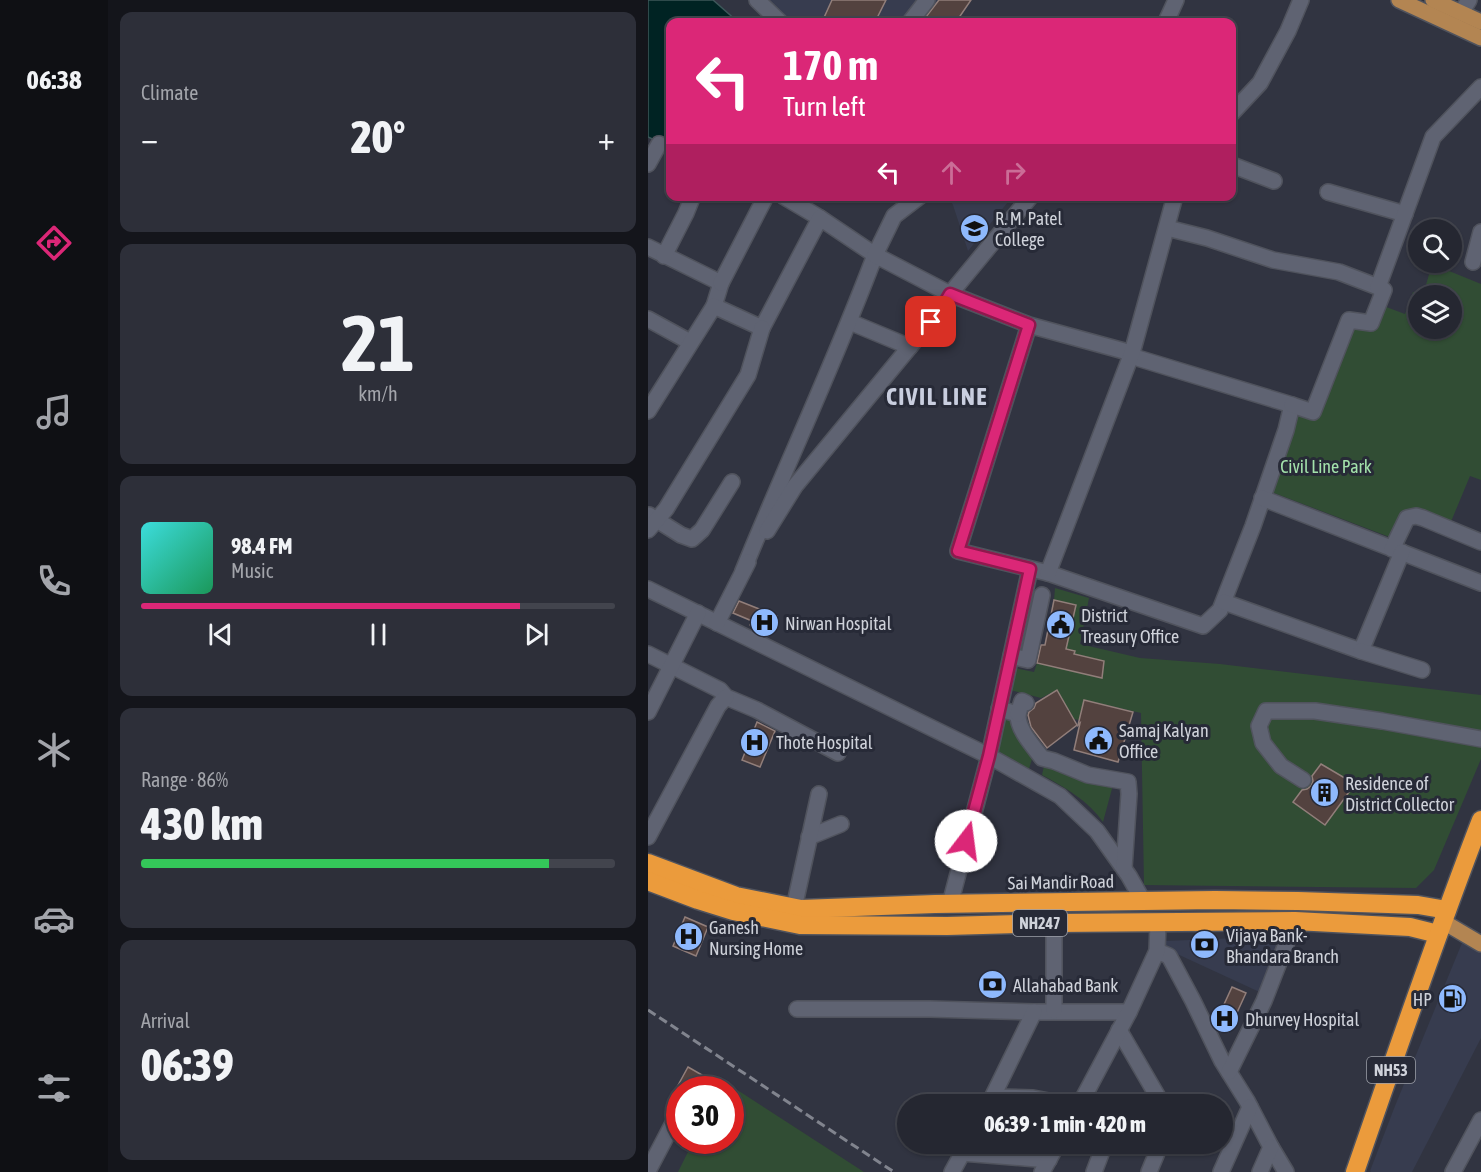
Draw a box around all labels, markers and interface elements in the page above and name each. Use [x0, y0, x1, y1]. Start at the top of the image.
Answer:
text: 170 m [783, 41, 878, 89]
icon: left [684, 42, 762, 120]
text: 06:38 [26, 64, 82, 95]
text: Climate [141, 81, 198, 104]
text: Turn left [783, 91, 866, 122]
text: 20° [351, 111, 405, 163]
text: − [141, 119, 158, 157]
text: + [598, 119, 615, 157]
icon: left [872, 156, 905, 189]
icon: ahead [935, 156, 968, 189]
icon: right [998, 156, 1031, 189]
place label: R. M. Patel College [995, 208, 1062, 250]
school or university icon: R. M. Patel College [958, 212, 990, 244]
map controls [1408, 219, 1462, 339]
button: search [1408, 219, 1462, 273]
icon: directions [33, 222, 75, 264]
button: layers [1408, 285, 1462, 339]
pin [905, 296, 956, 347]
text: 21 [341, 298, 415, 388]
icon: arrive [914, 305, 947, 338]
text: km/h [358, 382, 398, 405]
district label: CIVIL LINE [886, 383, 988, 410]
icon: music [33, 391, 75, 433]
park label: Civil Line Park [1280, 456, 1372, 477]
text: 98.4 FM [231, 533, 293, 559]
text: Music [231, 559, 273, 582]
icon: phone [33, 560, 75, 602]
place label: District Treasury Office [1081, 605, 1179, 647]
hospital icon: Nirwan Hospital [748, 607, 780, 639]
public building icon: District Treasury Office [1044, 609, 1076, 641]
place label: Nirwan Hospital [785, 613, 892, 634]
icon: previous [204, 618, 237, 651]
icon: pause [362, 618, 395, 651]
icon: next [520, 618, 553, 651]
place label: Samaj Kalyan Office [1119, 720, 1209, 762]
public building icon: Samaj Kalyan Office [1082, 724, 1114, 756]
hospital icon: Thote Hospital [739, 726, 771, 758]
icon: climate [33, 729, 75, 771]
place label: Thote Hospital [776, 732, 873, 753]
text: Range · 86% [141, 768, 228, 791]
place label: Residence of District Collector [1345, 773, 1455, 815]
building icon: Residence of District Collector [1308, 777, 1340, 809]
text: 430 km [141, 798, 263, 850]
position arrow [934, 809, 998, 873]
street label: Sai Mandir Road [1008, 871, 1114, 893]
icon: car [33, 898, 75, 940]
road number: NH247 [1013, 910, 1067, 936]
place label: Ganesh Nursing Home [709, 917, 803, 959]
hospital icon: Ganesh Nursing Home [672, 921, 704, 953]
place label: Vijaya Bank- Bhandara Branch [1226, 925, 1339, 967]
bank icon: Vijaya Bank- Bhandara Branch [1189, 929, 1221, 961]
bank icon: Allahabad Bank [976, 969, 1008, 1001]
place label: Allahabad Bank [1013, 975, 1118, 996]
fuel station icon: HP [1437, 983, 1469, 1015]
place label: HP [1413, 989, 1432, 1010]
hospital icon: Dhurvey Hospital [1208, 1003, 1240, 1035]
text: Arrival [141, 1009, 190, 1032]
place label: Dhurvey Hospital [1245, 1009, 1359, 1030]
text: 06:39 [141, 1039, 234, 1091]
road number: NH53 [1367, 1057, 1415, 1083]
icon: filters [33, 1067, 75, 1109]
speed limit sign: 30 [666, 1076, 744, 1154]
text: 06:39 · 1 min · 420 m [984, 1111, 1146, 1137]

